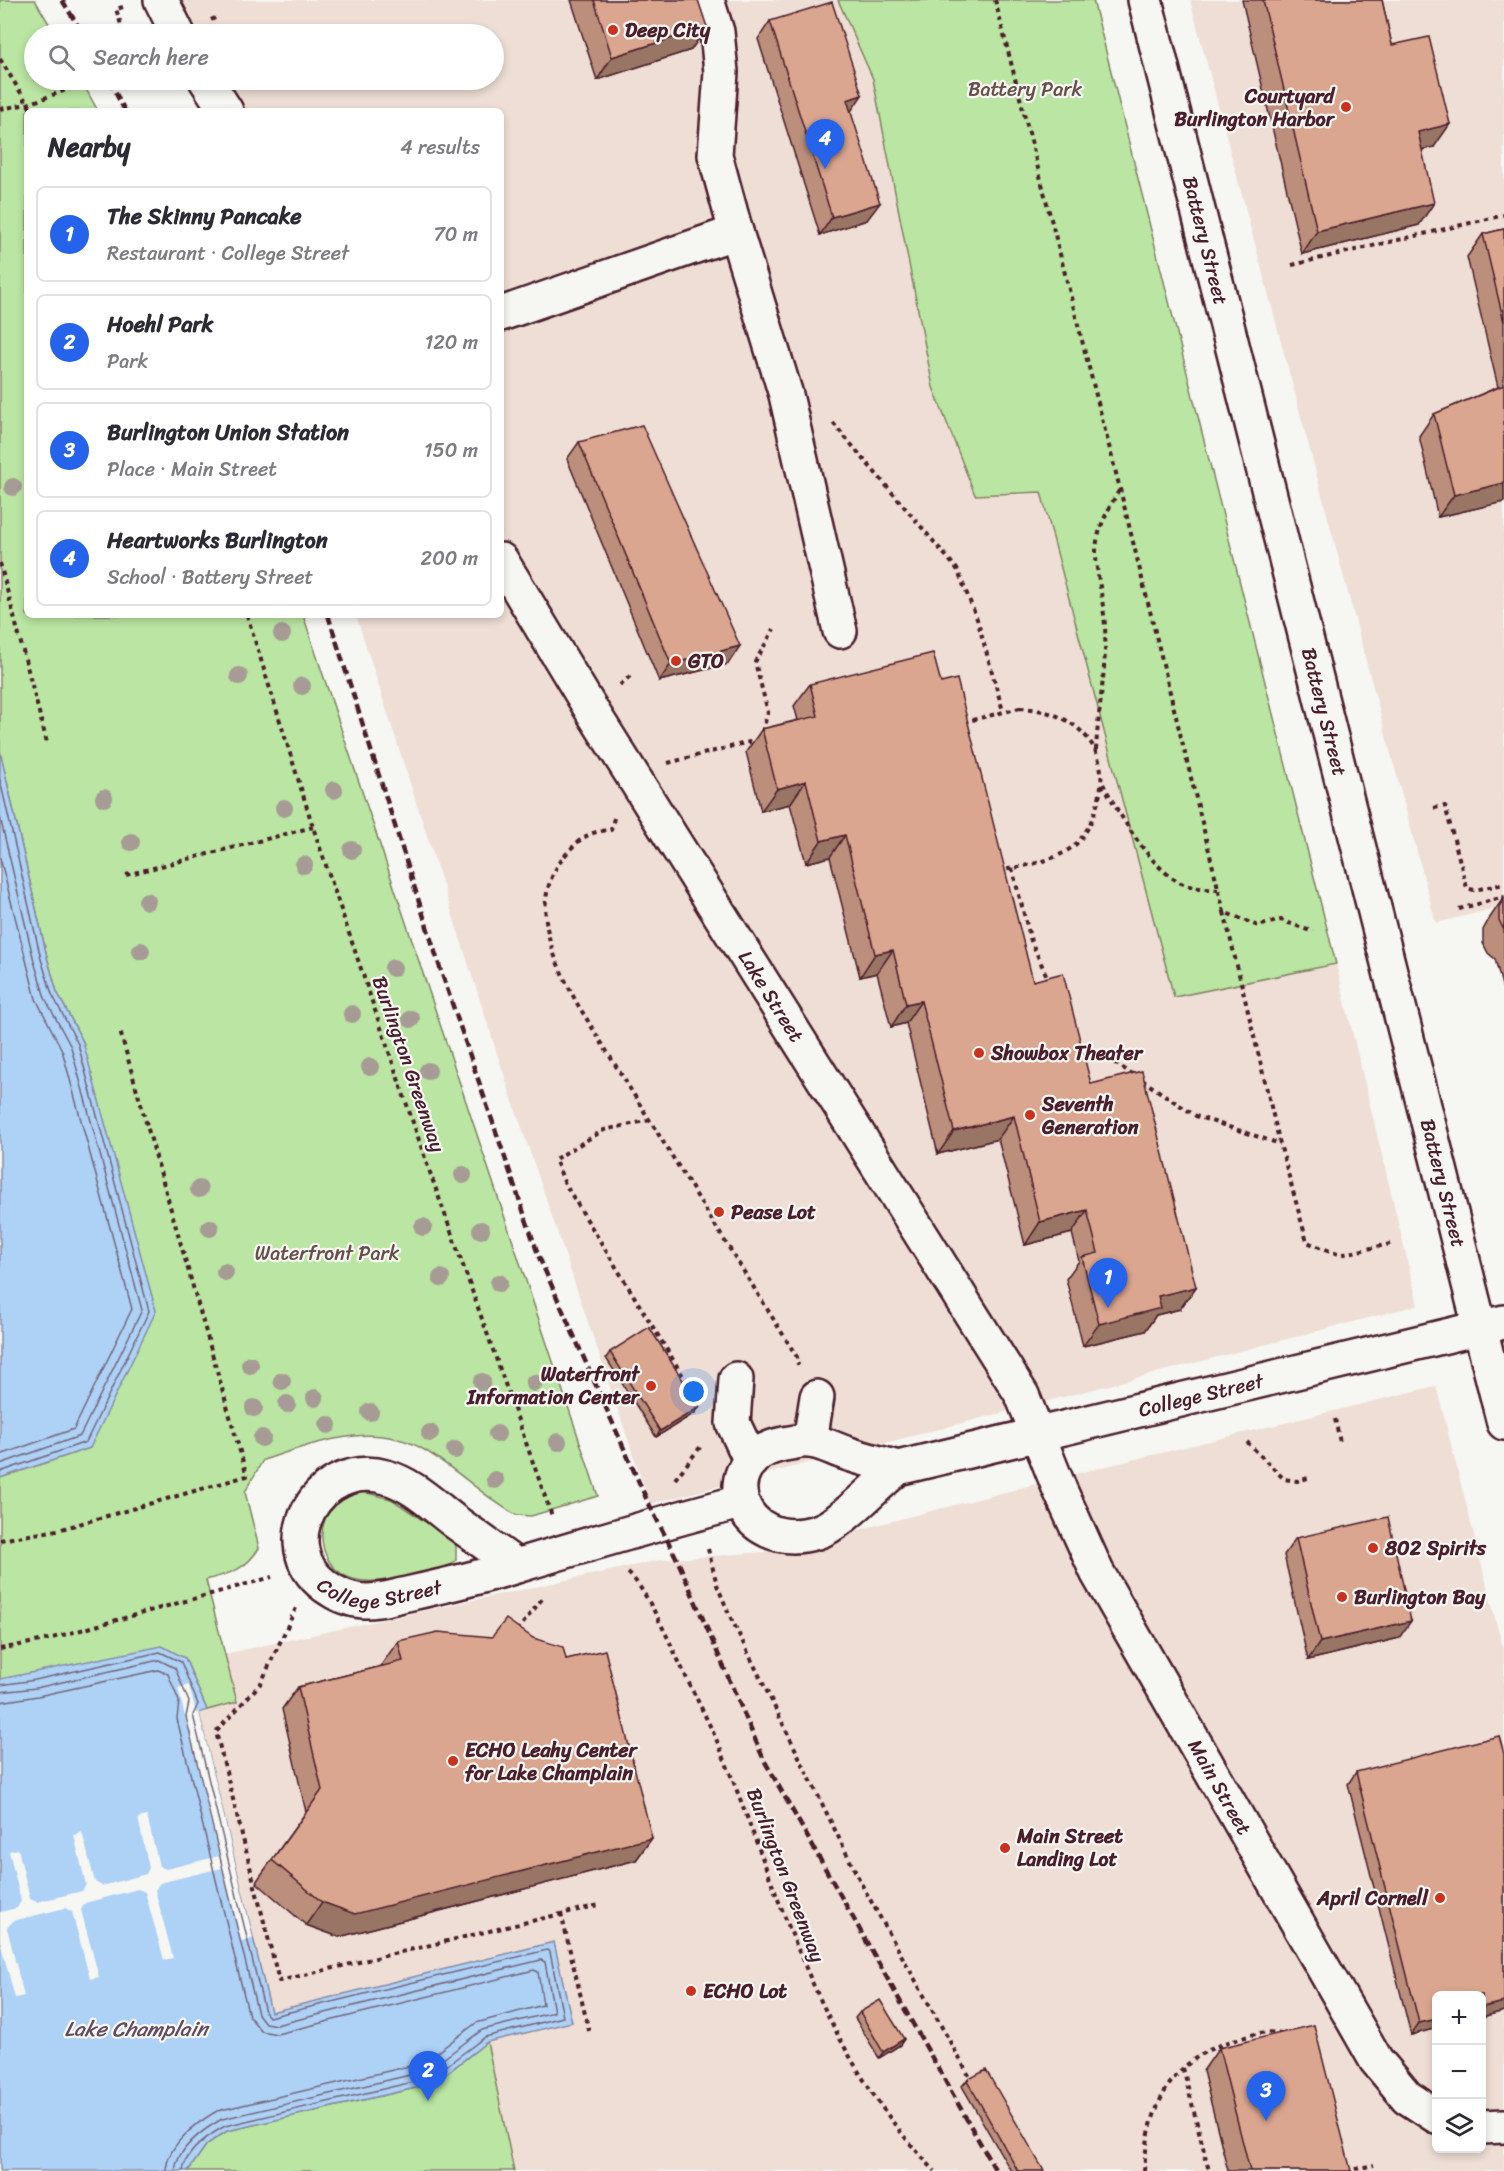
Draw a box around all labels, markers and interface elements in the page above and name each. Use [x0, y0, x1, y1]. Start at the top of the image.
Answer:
place label: Deep City [625, 13, 711, 48]
marker: Deep City [606, 23, 620, 37]
search box [24, 24, 504, 90]
text: Search here [93, 38, 209, 77]
icon: search [45, 41, 78, 74]
park label: Battery Park [968, 72, 1082, 107]
place label: Courtyard Burlington Harbor [1174, 79, 1336, 137]
marker: Courtyard Burlington Harbor [1339, 100, 1353, 114]
pin: 4 [806, 120, 844, 169]
text: Nearby [48, 124, 130, 170]
text: 4 results [400, 130, 480, 165]
street label: Battery Street [1172, 173, 1238, 309]
text: The Skinny Pancake [107, 197, 302, 236]
text: 1 [65, 217, 74, 252]
text: 70 m [433, 217, 478, 252]
text: Restaurant · College Street [107, 236, 349, 271]
text: Hoehl Park [107, 305, 213, 344]
text: 2 [64, 325, 75, 360]
text: 120 m [425, 325, 478, 360]
text: Park [107, 344, 148, 379]
text: Burlington Union Station [107, 413, 349, 452]
text: 3 [64, 433, 75, 468]
text: 150 m [424, 433, 478, 468]
text: Place · Main Street [107, 452, 277, 487]
text: Heartworks Burlington [107, 521, 328, 560]
text: 4 [63, 541, 76, 576]
text: 200 m [421, 541, 478, 576]
text: School · Battery Street [107, 560, 313, 595]
place label: GTO [687, 644, 724, 679]
street label: Battery Street [1291, 644, 1357, 780]
marker: GTO [669, 654, 683, 668]
street label: Lake Street [728, 943, 813, 1050]
street label: Burlington Greenway [362, 971, 455, 1158]
place label: Showbox Theater [990, 1036, 1144, 1071]
marker: Showbox Theater [972, 1046, 986, 1060]
place label: Seventh Generation [1041, 1087, 1139, 1145]
marker: Seventh Generation [1023, 1108, 1037, 1122]
street label: Battery Street [1410, 1115, 1476, 1251]
place label: Pease Lot [731, 1195, 816, 1230]
marker: Pease Lot [712, 1205, 726, 1219]
park label: Waterfront Park [255, 1236, 400, 1271]
pin: 1 [1088, 1258, 1128, 1308]
place label: Waterfront Information Center [466, 1357, 641, 1415]
street label: College Street [1135, 1363, 1268, 1427]
your location [679, 1377, 708, 1406]
marker: Waterfront Information Center [644, 1379, 658, 1393]
place label: 802 Spirits [1384, 1531, 1487, 1566]
marker: 802 Spirits [1366, 1541, 1380, 1555]
street label: College Street [309, 1569, 446, 1619]
place label: Burlington Bay [1354, 1580, 1486, 1615]
marker: Burlington Bay [1335, 1590, 1349, 1604]
street label: Main Street [1178, 1732, 1261, 1842]
place label: ECHO Leahy Center for Lake Champlain [465, 1733, 639, 1791]
marker: ECHO Leahy Center for Lake Champlain [446, 1754, 460, 1768]
street label: Burlington Greenway [736, 1783, 835, 1968]
place label: Main Street Landing Lot [1016, 1819, 1123, 1877]
marker: Main Street Landing Lot [998, 1841, 1012, 1855]
place label: April Cornell [1316, 1881, 1429, 1916]
marker: April Cornell [1433, 1891, 1447, 1905]
place label: ECHO Lot [703, 1974, 787, 2009]
marker: ECHO Lot [684, 1984, 698, 1998]
map controls [1432, 1991, 1486, 2153]
button: + [1432, 1991, 1486, 2045]
water label: Lake Champlain [64, 2010, 210, 2048]
button: − [1432, 2045, 1486, 2099]
pin: 2 [408, 2052, 448, 2101]
pin: 3 [1246, 2072, 1286, 2121]
button: layers [1432, 2099, 1486, 2153]

